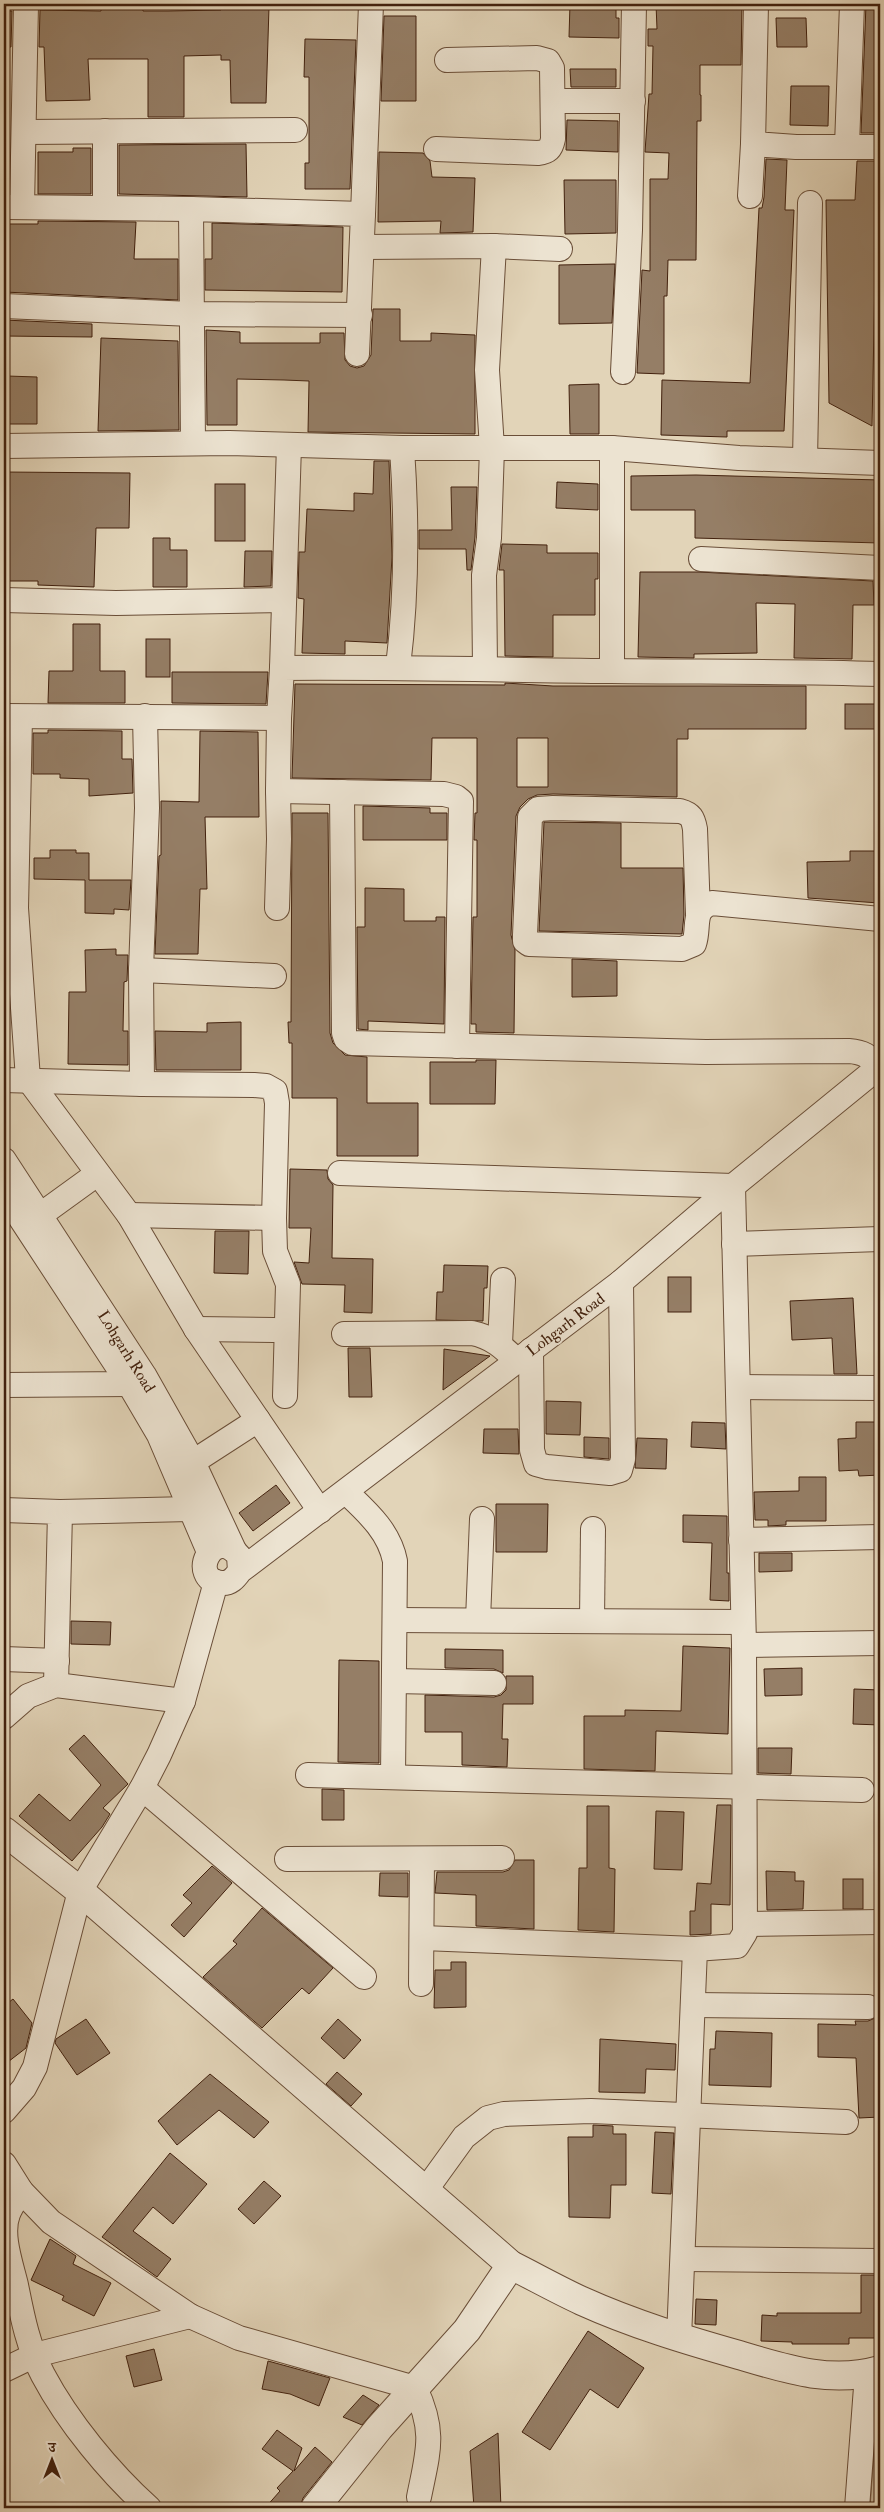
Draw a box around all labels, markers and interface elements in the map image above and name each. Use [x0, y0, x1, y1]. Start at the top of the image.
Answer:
street label: Lohgarh Road [522, 1289, 609, 1361]
street label: Lohgarh Road [93, 1307, 159, 1396]
north arrow [28, 2434, 78, 2484]
text: उ [47, 2439, 56, 2456]

